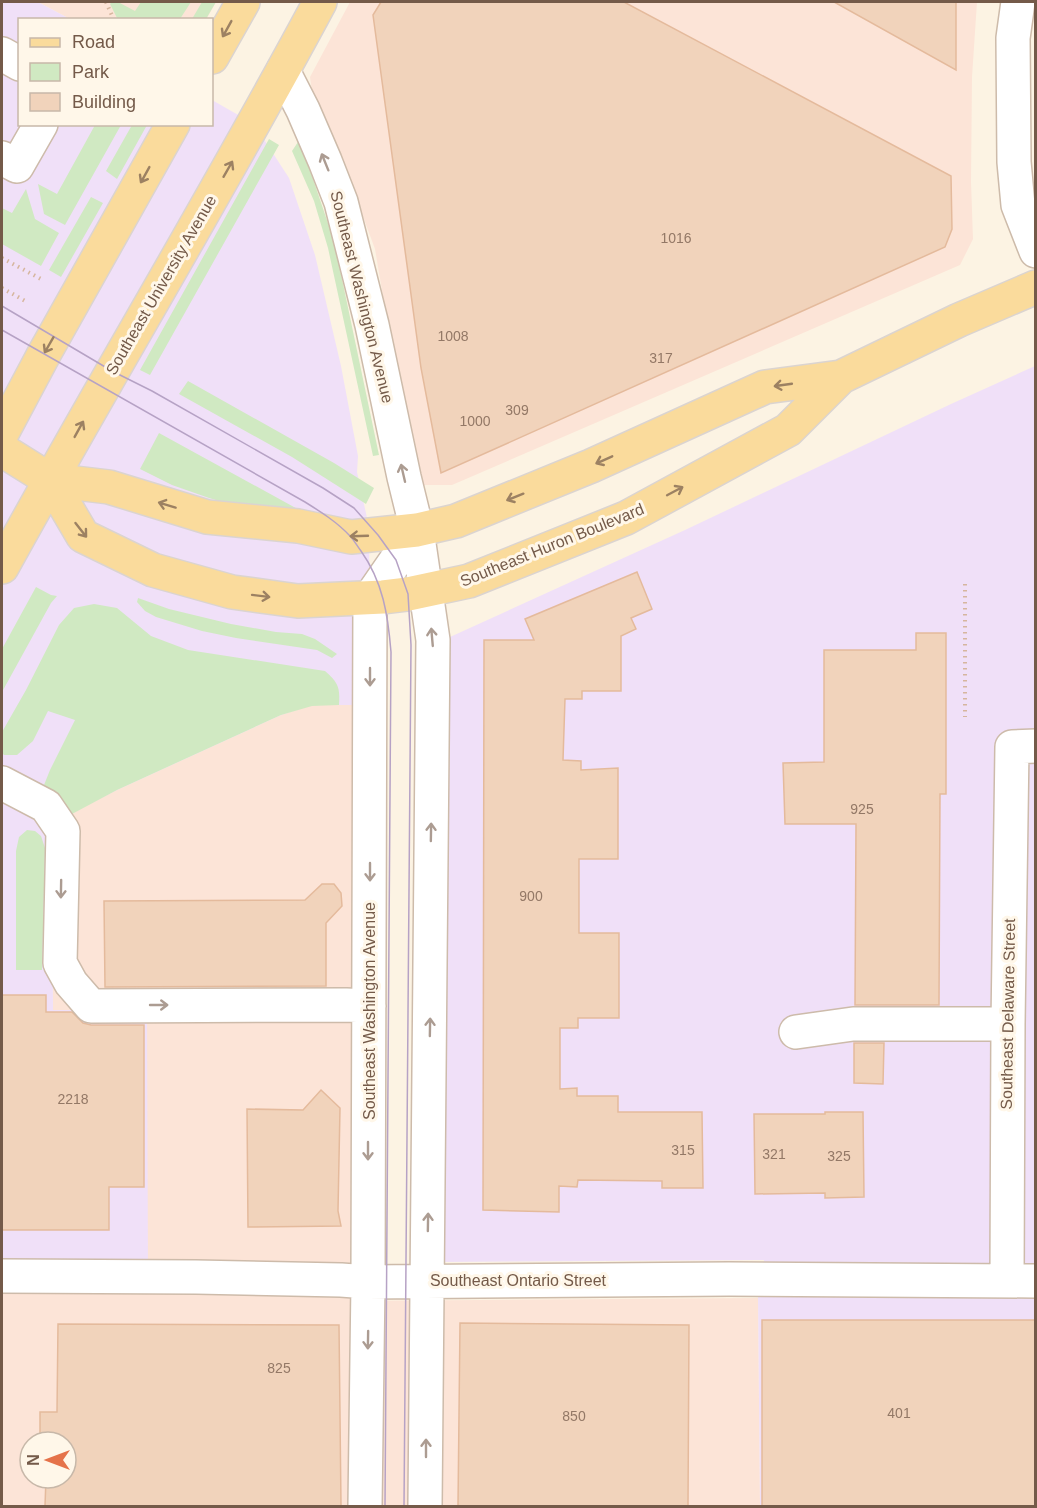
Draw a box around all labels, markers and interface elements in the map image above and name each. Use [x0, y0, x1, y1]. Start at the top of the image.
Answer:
legend [18, 18, 213, 126]
one-way arrow [221, 20, 233, 37]
text: Road [72, 32, 115, 52]
text: Park [72, 62, 110, 82]
text: Building [72, 92, 136, 112]
one-way arrow [319, 153, 330, 172]
one-way arrow [222, 161, 234, 178]
one-way arrow [139, 166, 150, 184]
street label: Southeast Washington Avenue [327, 189, 397, 405]
street label: Southeast University Avenue [103, 192, 219, 378]
house number: 1016 [660, 230, 692, 246]
house number: 1008 [437, 328, 469, 344]
one-way arrow [43, 336, 54, 354]
house number: 317 [649, 350, 673, 366]
one-way arrow [774, 379, 794, 390]
house number: 309 [505, 402, 529, 418]
house number: 1000 [459, 413, 491, 429]
one-way arrow [74, 421, 85, 439]
one-way arrow [596, 455, 614, 467]
one-way arrow [397, 464, 409, 483]
one-way arrow [666, 485, 683, 497]
one-way arrow [506, 492, 524, 503]
one-way arrow [158, 499, 177, 510]
street label: Southeast Huron Boulevard [458, 500, 646, 590]
one-way arrow [74, 522, 87, 538]
one-way arrow [349, 530, 369, 541]
one-way arrow [250, 591, 270, 602]
one-way arrow [427, 628, 438, 648]
one-way arrow [364, 667, 376, 687]
house number: 925 [850, 801, 874, 817]
one-way arrow [426, 823, 437, 843]
one-way arrow [364, 862, 376, 882]
one-way arrow [56, 879, 67, 899]
house number: 900 [519, 888, 543, 904]
street label: Southeast Washington Avenue [361, 902, 378, 1120]
street label: Southeast Delaware Street [998, 918, 1018, 1110]
one-way arrow [149, 999, 169, 1011]
one-way arrow [424, 1018, 435, 1038]
house number: 2218 [57, 1091, 89, 1107]
one-way arrow [362, 1141, 374, 1161]
house number: 315 [671, 1142, 695, 1158]
house number: 321 [762, 1146, 786, 1162]
house number: 325 [827, 1148, 851, 1164]
one-way arrow [422, 1213, 433, 1233]
street label: Southeast Ontario Street [430, 1272, 607, 1289]
one-way arrow [362, 1330, 373, 1350]
house number: 825 [267, 1360, 291, 1376]
house number: 401 [887, 1405, 911, 1421]
house number: 850 [562, 1408, 586, 1424]
north arrow [18, 1430, 78, 1490]
one-way arrow [420, 1439, 432, 1459]
text: N [25, 1454, 42, 1466]

